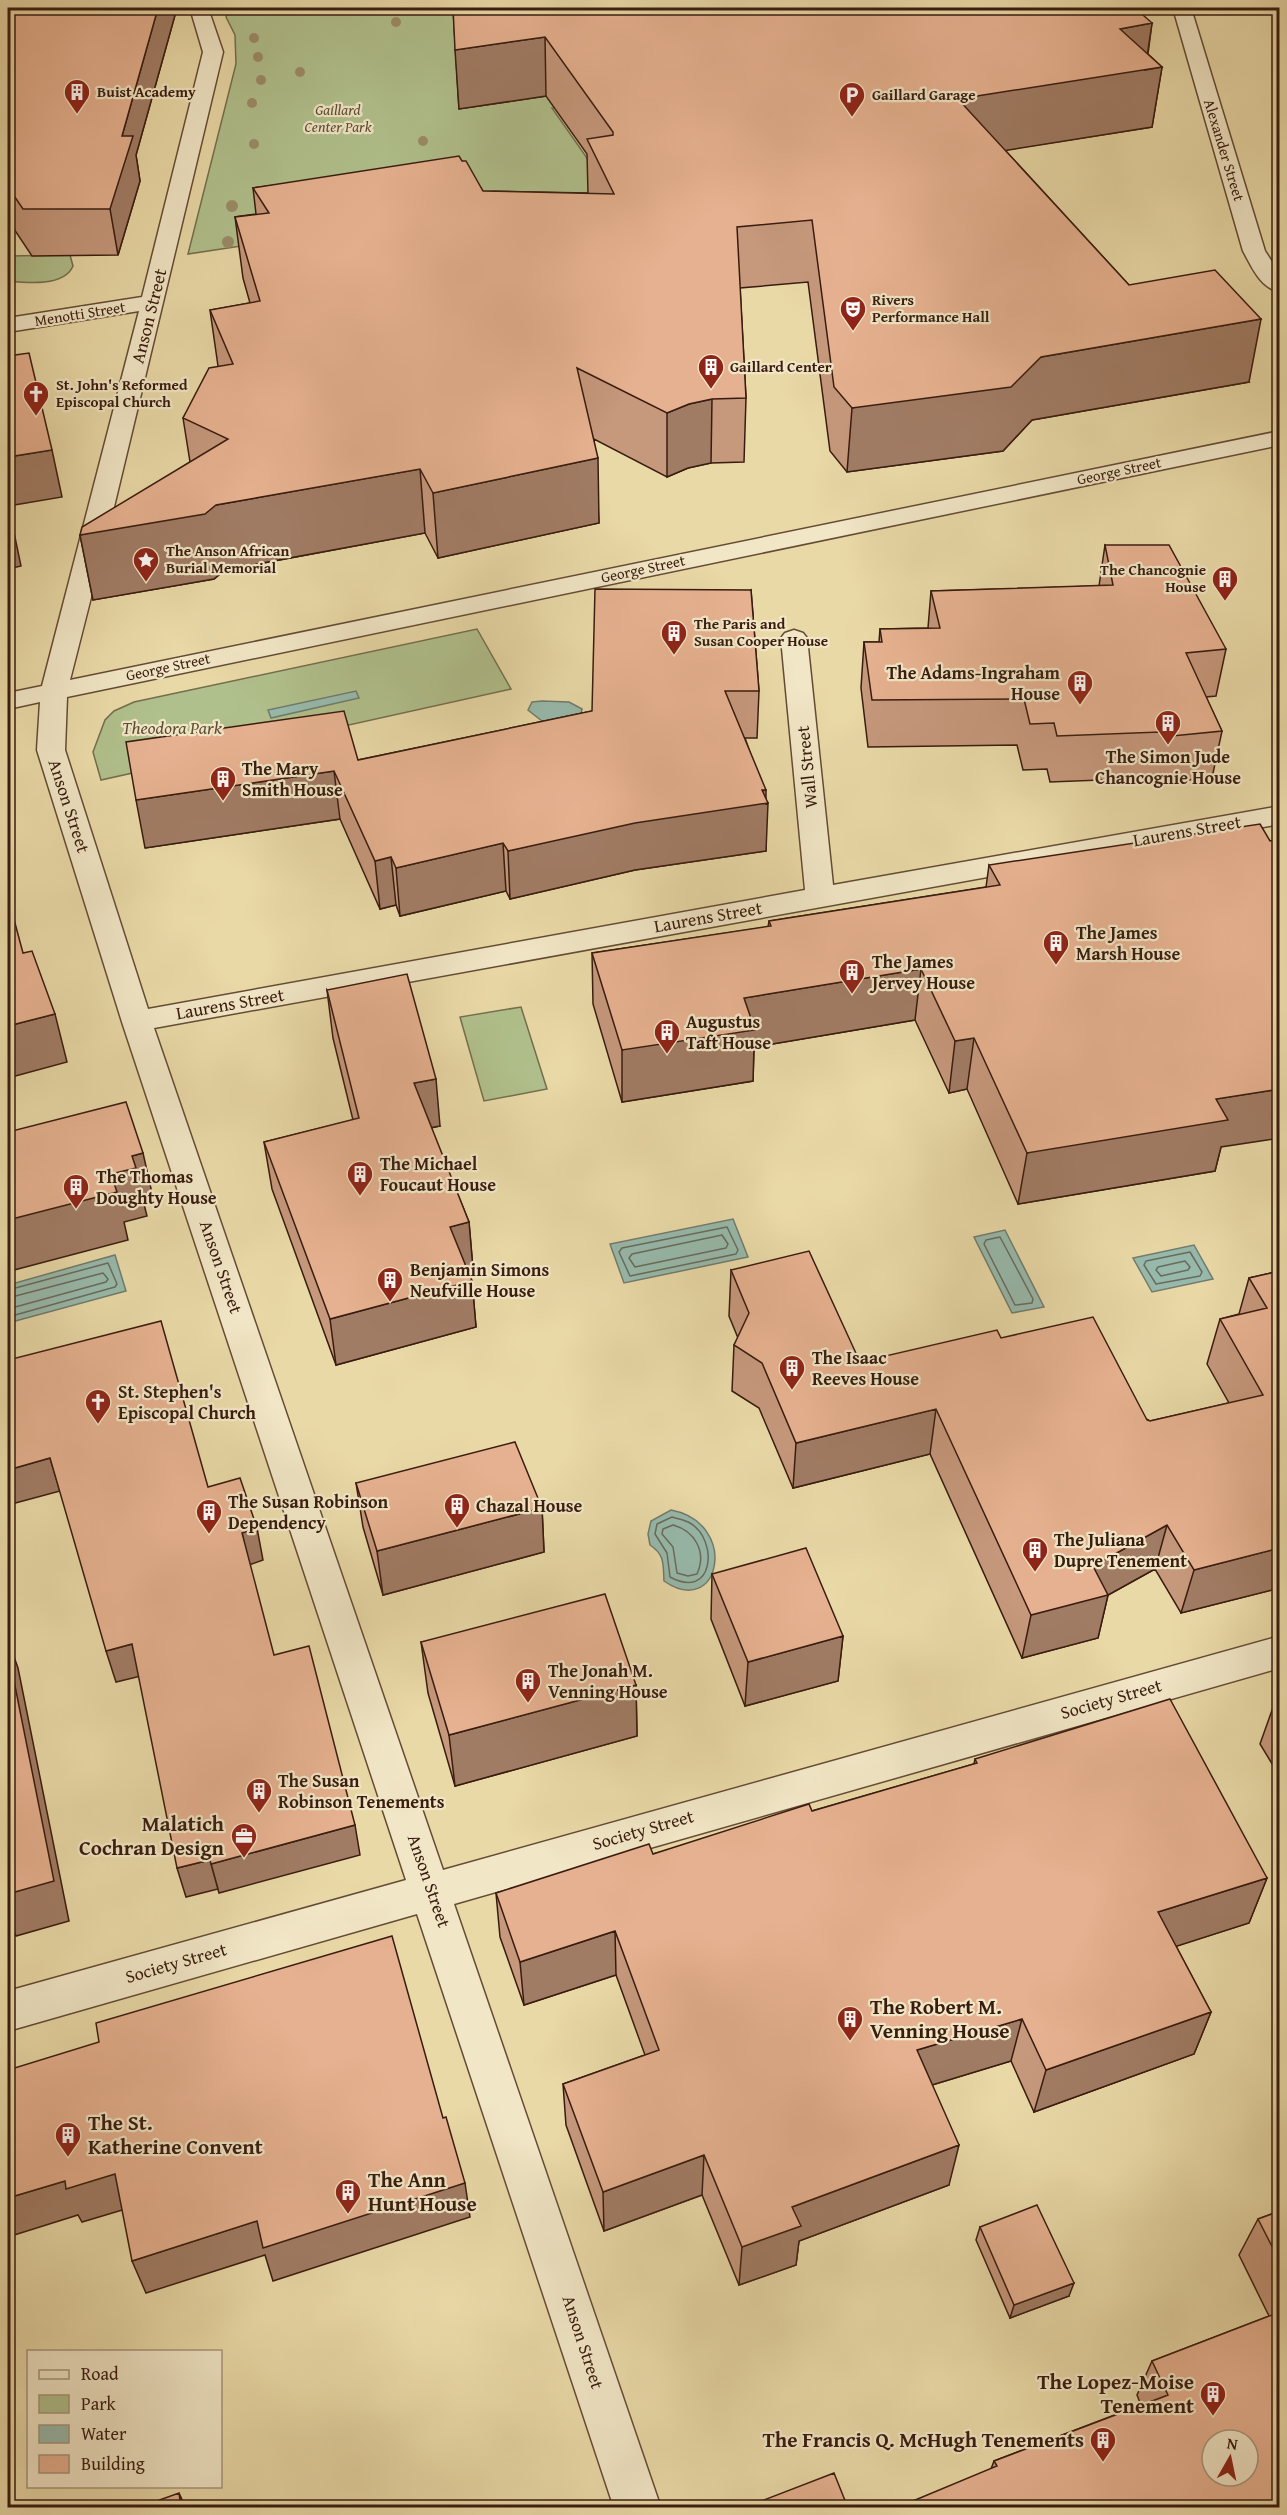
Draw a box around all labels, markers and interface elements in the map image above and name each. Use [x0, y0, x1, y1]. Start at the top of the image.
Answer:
building icon: Buist Academy [62, 77, 92, 115]
parking icon: Gaillard Garage [837, 80, 867, 118]
place label: Buist Academy [97, 81, 196, 102]
place label: Gaillard Garage [872, 84, 976, 105]
street label: Alexander Street [1199, 96, 1250, 204]
park label: Gaillard Center Park [304, 99, 372, 137]
street label: Anson Street [124, 265, 173, 366]
place label: Rivers Performance Hall [872, 289, 990, 327]
theatre icon: Rivers Performance Hall [838, 294, 868, 332]
street label: Menotti Street [33, 296, 127, 331]
building icon: Gaillard Center [696, 352, 726, 390]
place label: Gaillard Center [730, 356, 832, 377]
place label: St. John's Reformed Episcopal Church [56, 374, 188, 412]
church icon: St. John's Reformed Episcopal Church [21, 379, 51, 417]
street label: George Street [1075, 451, 1164, 490]
place label: The Anson African Burial Memorial [166, 540, 289, 578]
place icon: The Anson African Burial Memorial [131, 545, 161, 583]
street label: George Street [599, 549, 688, 588]
place label: The Chancognie House [1100, 559, 1206, 597]
building icon: The Chancognie House [1210, 564, 1240, 602]
place label: The Paris and Susan Cooper House [694, 613, 828, 651]
building icon: The Paris and Susan Cooper House [659, 618, 689, 656]
street label: George Street [124, 647, 213, 686]
place label: The Adams-Ingraham House [886, 659, 1061, 707]
building icon: The Adams-Ingraham House [1065, 668, 1095, 706]
building icon: The Simon Jude Chancognie House [1153, 708, 1183, 746]
park label: Theodora Park [122, 714, 223, 741]
street label: Wall Street [789, 724, 824, 810]
place label: The Simon Jude Chancognie House [1095, 743, 1241, 791]
place label: The Mary Smith House [242, 755, 343, 803]
street label: Anson Street [42, 756, 97, 857]
building icon: The Mary Smith House [208, 764, 238, 802]
street label: Laurens Street [1131, 808, 1244, 853]
street label: Laurens Street [652, 894, 765, 939]
place label: The James Marsh House [1076, 919, 1180, 967]
building icon: The James Marsh House [1041, 928, 1071, 966]
place label: The James Jervey House [869, 948, 975, 996]
building icon: The James Jervey House [837, 957, 867, 995]
street label: Laurens Street [174, 981, 287, 1026]
place label: Augustus Taft House [686, 1008, 771, 1056]
building icon: Augustus Taft House [652, 1017, 682, 1055]
place label: The Michael Foucaut House [380, 1150, 496, 1198]
building icon: The Michael Foucaut House [345, 1159, 375, 1197]
place label: The Thomas Doughty House [96, 1163, 217, 1211]
building icon: The Thomas Doughty House [61, 1172, 91, 1210]
street label: Anson Street [193, 1217, 250, 1318]
place label: Benjamin Simons Neufville House [410, 1256, 549, 1304]
building icon: Benjamin Simons Neufville House [375, 1265, 405, 1303]
place label: The Isaac Reeves House [812, 1344, 919, 1392]
building icon: The Isaac Reeves House [777, 1353, 807, 1391]
place label: St. Stephen's Episcopal Church [118, 1378, 256, 1426]
church icon: St. Stephen's Episcopal Church [83, 1387, 113, 1425]
place label: The Susan Robinson Dependency [228, 1488, 389, 1536]
building icon: Chazal House [442, 1491, 472, 1529]
place label: Chazal House [476, 1492, 583, 1519]
building icon: The Susan Robinson Dependency [194, 1497, 224, 1535]
place label: The Juliana Dupre Tenement [1054, 1526, 1187, 1574]
building icon: The Juliana Dupre Tenement [1020, 1535, 1050, 1573]
place label: The Jonah M. Venning House [548, 1657, 668, 1705]
building icon: The Jonah M. Venning House [513, 1666, 543, 1704]
street label: Society Street [1057, 1671, 1165, 1726]
place label: The Susan Robinson Tenements [278, 1767, 445, 1815]
building icon: The Susan Robinson Tenements [244, 1776, 274, 1814]
street label: Society Street [589, 1802, 697, 1857]
place label: Malatich Cochran Design [79, 1808, 225, 1863]
office icon: Malatich Cochran Design [229, 1821, 259, 1859]
street label: Anson Street [401, 1831, 458, 1932]
street label: Society Street [122, 1935, 230, 1990]
place label: The Robert M. Venning House [870, 1991, 1010, 2046]
building icon: The Robert M. Venning House [835, 2004, 865, 2042]
place label: The St. Katherine Convent [88, 2107, 263, 2162]
building icon: The St. Katherine Convent [53, 2120, 83, 2158]
place label: The Ann Hunt House [368, 2164, 477, 2219]
building icon: The Ann Hunt House [333, 2177, 363, 2215]
street label: Anson Street [556, 2292, 611, 2393]
legend [27, 2350, 222, 2488]
text: Road [81, 2360, 119, 2387]
place label: The Lopez-Moise Tenement [1037, 2366, 1194, 2421]
building icon: The Lopez-Moise Tenement [1198, 2379, 1228, 2417]
text: Park [81, 2390, 117, 2417]
text: Water [81, 2420, 127, 2447]
place label: The Francis Q. McHugh Tenements [762, 2424, 1084, 2455]
building icon: The Francis Q. McHugh Tenements [1088, 2425, 1118, 2463]
north arrow [1200, 2428, 1260, 2488]
text: N [1225, 2430, 1240, 2456]
text: Building [81, 2450, 145, 2477]

